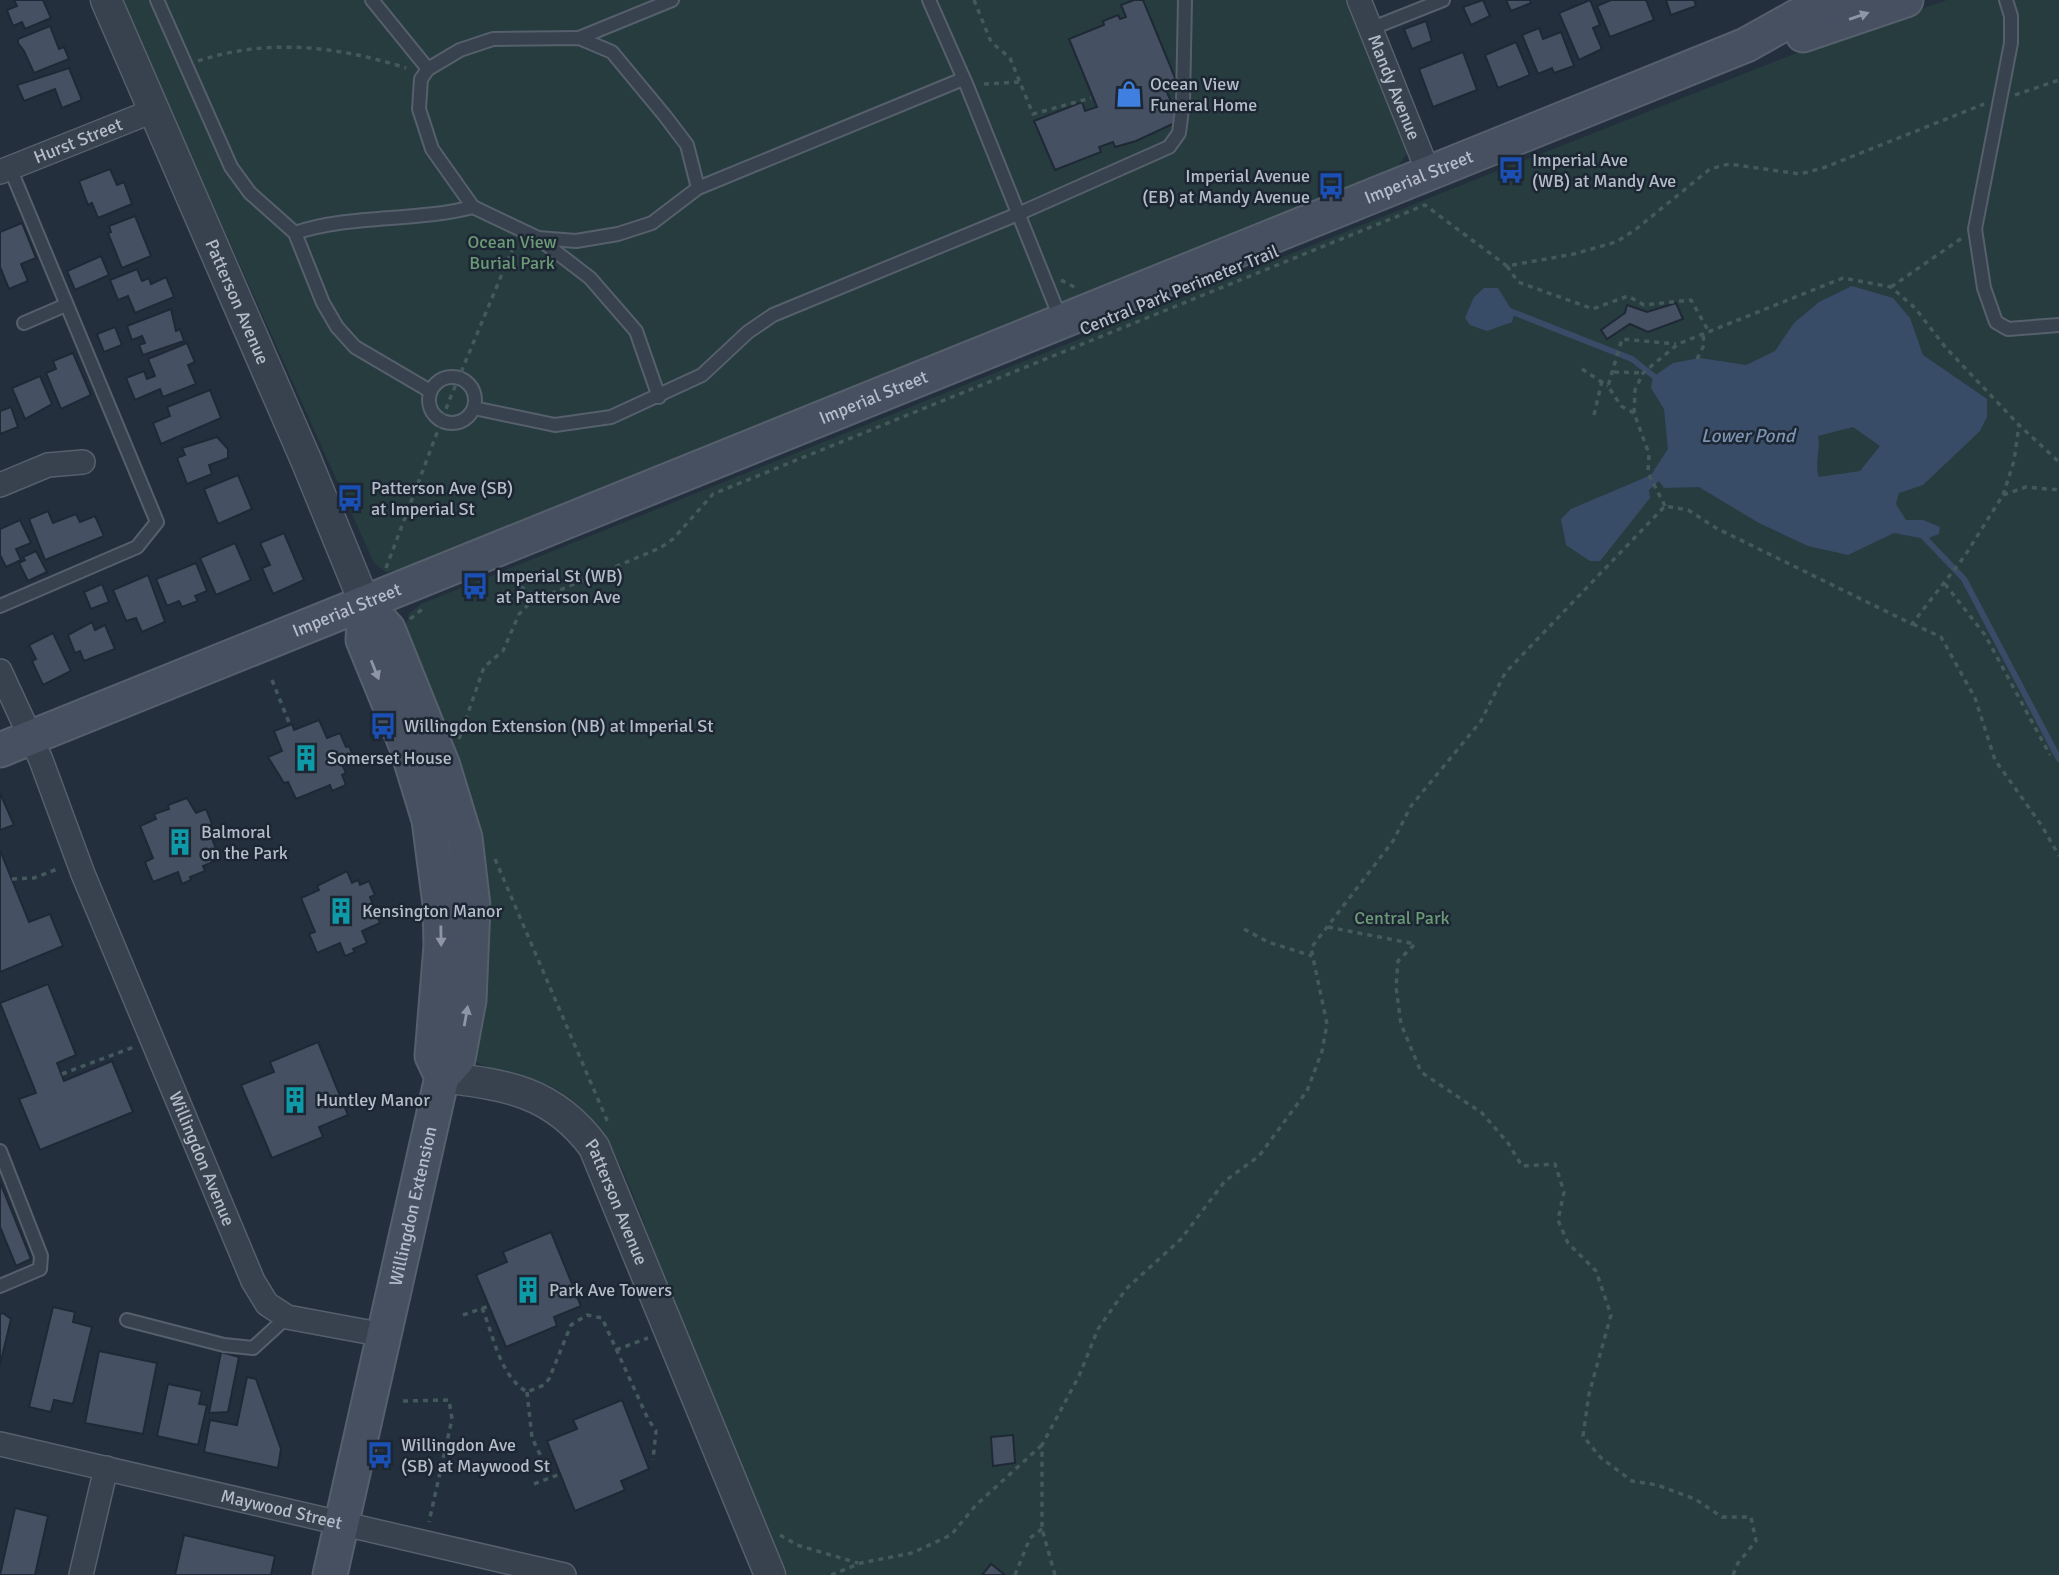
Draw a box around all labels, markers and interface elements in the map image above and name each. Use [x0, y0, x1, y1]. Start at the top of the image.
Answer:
one-way arrow [1849, 10, 1870, 21]
street label: Mandy Avenue [1363, 31, 1425, 143]
place label: Ocean View Funeral Home [1150, 73, 1257, 116]
shop icon: Ocean View Funeral Home [1114, 79, 1144, 109]
street label: Hurst Street [30, 113, 126, 168]
street label: Imperial Street [1361, 145, 1476, 209]
place label: Imperial Ave (WB) at Mandy Ave [1532, 149, 1676, 192]
bus stop icon: Imperial Ave (WB) at Mandy Ave [1496, 155, 1526, 185]
place label: Imperial Avenue (EB) at Mandy Avenue [1142, 165, 1310, 208]
bus stop icon: Imperial Avenue (EB) at Mandy Avenue [1316, 171, 1346, 201]
park label: Ocean View Burial Park [467, 231, 557, 274]
street label: Patterson Avenue [200, 236, 274, 368]
street label: Central Park Perimeter Trail [1076, 240, 1282, 340]
street label: Imperial Street [816, 366, 931, 429]
water label: Lower Pond [1701, 424, 1797, 448]
place label: Patterson Ave (SB) at Imperial St [371, 477, 513, 520]
bus stop icon: Patterson Ave (SB) at Imperial St [335, 483, 365, 513]
place label: Imperial St (WB) at Patterson Ave [496, 565, 623, 608]
bus stop icon: Imperial St (WB) at Patterson Ave [460, 571, 490, 601]
street label: Imperial Street [289, 578, 404, 642]
one-way arrow [369, 660, 381, 680]
bus stop icon: Willingdon Extension (NB) at Imperial St [368, 711, 398, 741]
place label: Willingdon Extension (NB) at Imperial St [404, 715, 714, 737]
building icon: Somerset House [291, 743, 321, 773]
place label: Somerset House [327, 747, 452, 769]
place label: Balmoral on the Park [201, 821, 288, 864]
building icon: Balmoral on the Park [165, 827, 195, 857]
building icon: Kensington Manor [326, 896, 356, 926]
place label: Kensington Manor [362, 900, 502, 922]
park label: Central Park [1354, 907, 1450, 929]
one-way arrow [435, 925, 447, 947]
one-way arrow [461, 1005, 472, 1027]
building icon: Huntley Manor [280, 1085, 310, 1115]
street label: Willingdon Avenue [164, 1088, 240, 1229]
place label: Huntley Manor [316, 1089, 430, 1111]
street label: Willingdon Extension [384, 1124, 442, 1288]
street label: Patterson Avenue [581, 1134, 652, 1268]
building icon: Park Ave Towers [513, 1275, 543, 1305]
place label: Park Ave Towers [549, 1279, 672, 1301]
place label: Willingdon Ave (SB) at Maywood St [401, 1434, 550, 1477]
bus stop icon: Willingdon Ave (SB) at Maywood St [365, 1440, 395, 1470]
street label: Maywood Street [219, 1485, 344, 1534]

